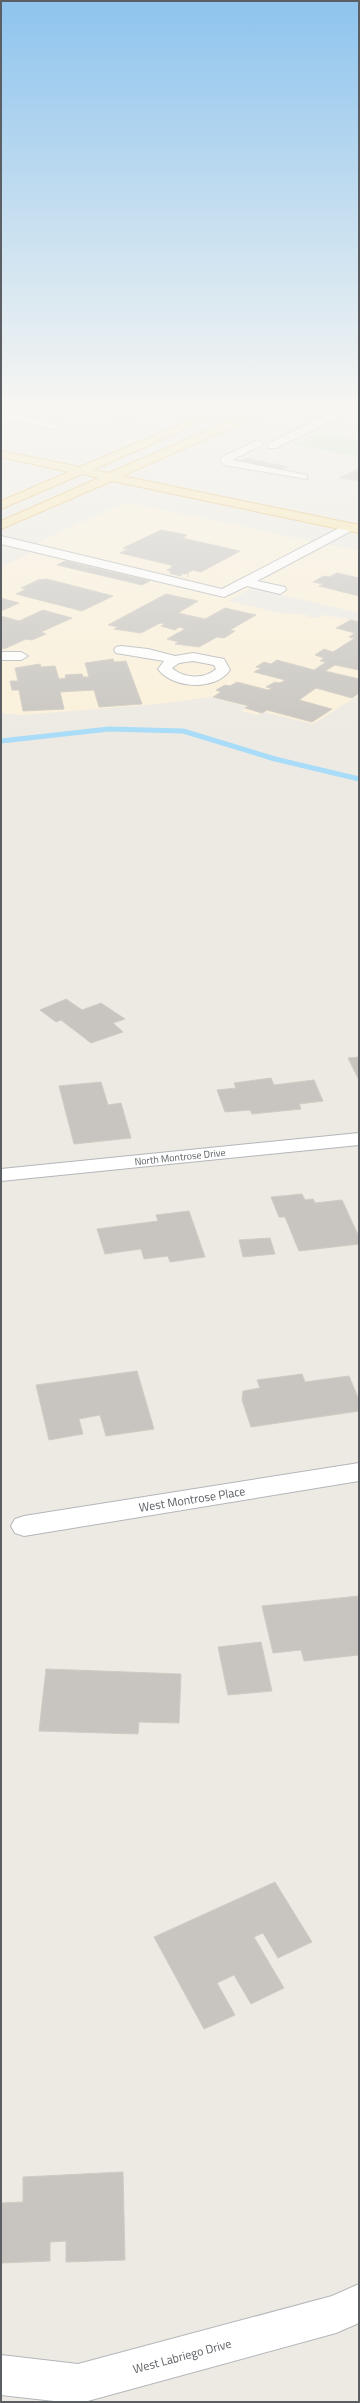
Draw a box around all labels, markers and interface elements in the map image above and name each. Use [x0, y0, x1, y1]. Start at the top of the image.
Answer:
street label: North Montrose Drive [134, 1145, 226, 1169]
street label: West Montrose Place [137, 1481, 247, 1517]
street label: West Labriego Drive [131, 2334, 233, 2378]

